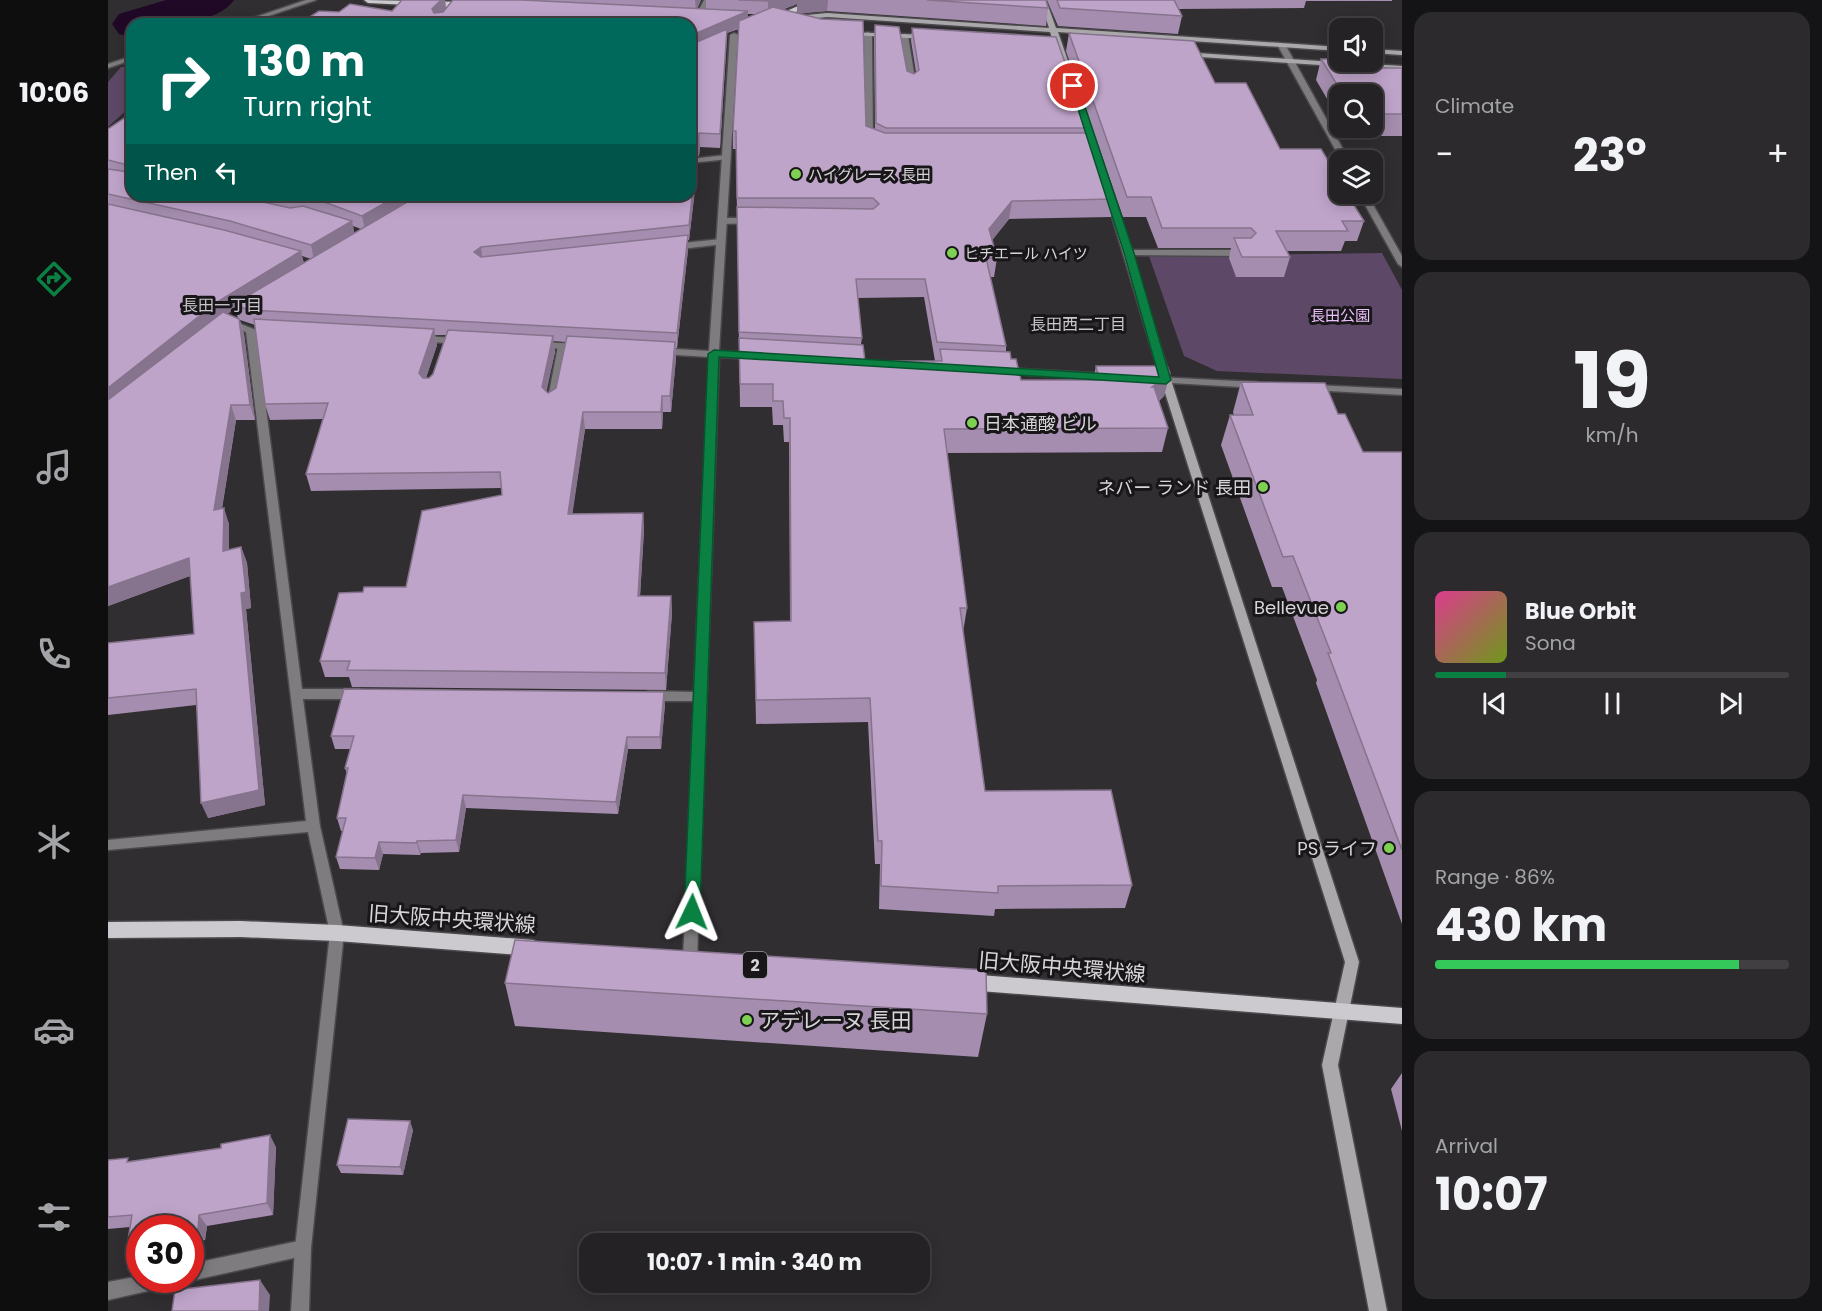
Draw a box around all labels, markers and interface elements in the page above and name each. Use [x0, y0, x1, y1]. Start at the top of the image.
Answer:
map controls [1329, 18, 1383, 204]
button: sound [1329, 18, 1383, 72]
text: 130 m [243, 32, 365, 91]
icon: right [144, 42, 222, 120]
pin [1047, 60, 1098, 111]
icon: arrive [1056, 69, 1089, 102]
text: 10:06 [19, 74, 89, 111]
button: search [1329, 84, 1383, 138]
text: Turn right [243, 88, 372, 125]
text: Climate [1435, 92, 1514, 120]
text: 23° [1573, 124, 1647, 187]
text: − [1435, 131, 1453, 178]
text: + [1766, 131, 1789, 178]
button: layers [1329, 150, 1383, 204]
icon: left [210, 156, 243, 189]
text: Then [144, 157, 198, 188]
place label: ハイグレース 長田 [808, 164, 931, 185]
marker: ハイグレース 長田 [789, 167, 803, 181]
place label: ヒチエール ハイツ [964, 243, 1088, 264]
marker: ヒチエール ハイツ [945, 246, 959, 260]
icon: directions [33, 258, 75, 300]
district label: 長田一丁目 [182, 294, 262, 317]
park label: 長田公園 [1310, 305, 1370, 326]
district label: 長田西二丁目 [1030, 313, 1126, 336]
text: 19 [1573, 326, 1651, 435]
place label: 日本通酸 ビル [984, 411, 1097, 436]
marker: 日本通酸 ビル [965, 416, 979, 430]
text: km/h [1585, 421, 1639, 449]
icon: music [33, 446, 75, 488]
place label: ネバー ランド 長田 [1097, 475, 1251, 500]
marker: ネバー ランド 長田 [1256, 480, 1270, 494]
place label: Bellevue [1254, 595, 1329, 620]
text: Blue Orbit [1525, 596, 1636, 627]
marker: Bellevue [1334, 600, 1348, 614]
text: Sona [1525, 629, 1576, 657]
icon: phone [33, 633, 75, 675]
icon: previous [1478, 687, 1511, 720]
icon: pause [1596, 687, 1629, 720]
icon: next [1714, 687, 1747, 720]
icon: climate [33, 821, 75, 863]
place label: PS ライフ [1297, 836, 1377, 861]
marker: PS ライフ [1382, 841, 1396, 855]
text: Range · 86% [1435, 863, 1555, 891]
position arrow [660, 880, 724, 944]
text: 430 km [1435, 894, 1607, 957]
street label: 旧大阪中央環状線 [367, 899, 537, 939]
street label: 旧大阪中央環状線 [977, 945, 1147, 989]
road number: 2 [743, 952, 767, 978]
place label: アデレーヌ 長田 [759, 1006, 912, 1035]
icon: car [33, 1009, 75, 1051]
marker: アデレーヌ 長田 [740, 1013, 754, 1027]
text: Arrival [1435, 1132, 1498, 1160]
text: 10:07 [1435, 1163, 1547, 1226]
icon: filters [33, 1196, 75, 1238]
speed limit sign: 30 [126, 1215, 204, 1293]
text: 10:07 · 1 min · 340 m [647, 1247, 862, 1278]

